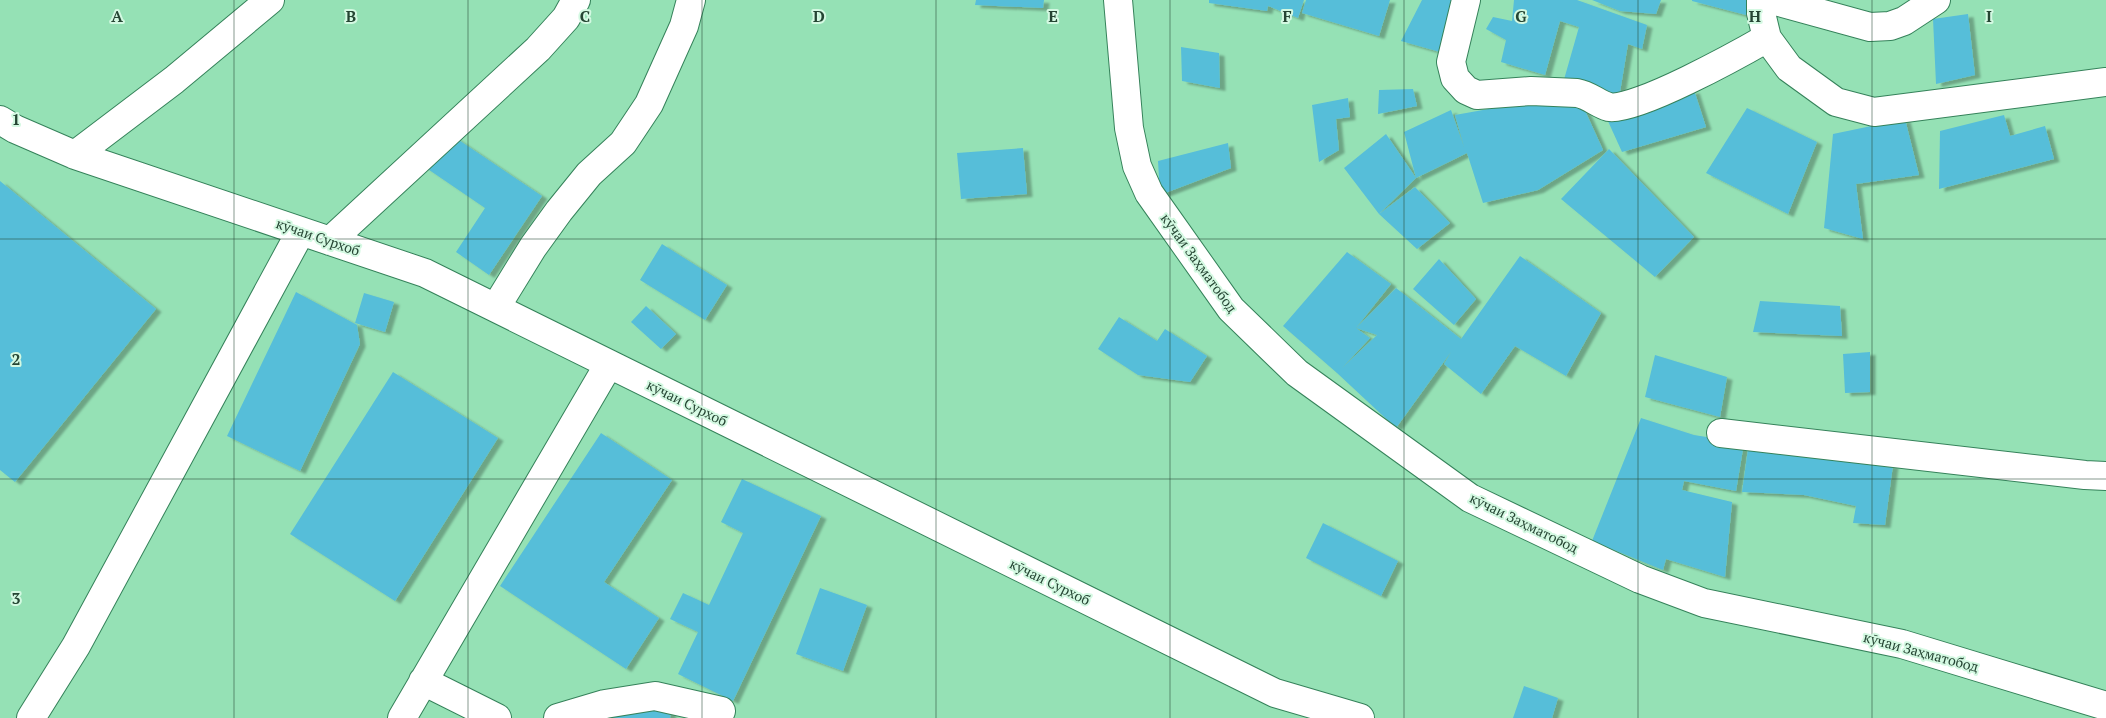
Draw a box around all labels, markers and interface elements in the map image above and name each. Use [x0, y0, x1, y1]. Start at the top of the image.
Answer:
text: A [111, 5, 123, 27]
text: B [346, 5, 356, 27]
text: C [580, 5, 590, 27]
text: D [813, 5, 825, 27]
text: E [1048, 5, 1058, 27]
text: F [1282, 5, 1292, 27]
text: G [1515, 5, 1527, 27]
text: H [1749, 5, 1761, 27]
text: I [1986, 5, 1992, 27]
text: 1 [11, 108, 21, 130]
street label: кӯчаи Заҳматобод [1157, 209, 1242, 316]
street label: кӯчаи Сурхоб [274, 213, 363, 260]
text: 2 [11, 348, 21, 370]
street label: кӯчаи Сурхоб [644, 375, 731, 430]
street label: кӯчаи Заҳматобод [1467, 488, 1582, 557]
street label: кӯчаи Сурхоб [1007, 554, 1094, 609]
text: 3 [11, 587, 21, 609]
street label: кӯчаи Заҳматобод [1861, 627, 1981, 676]

